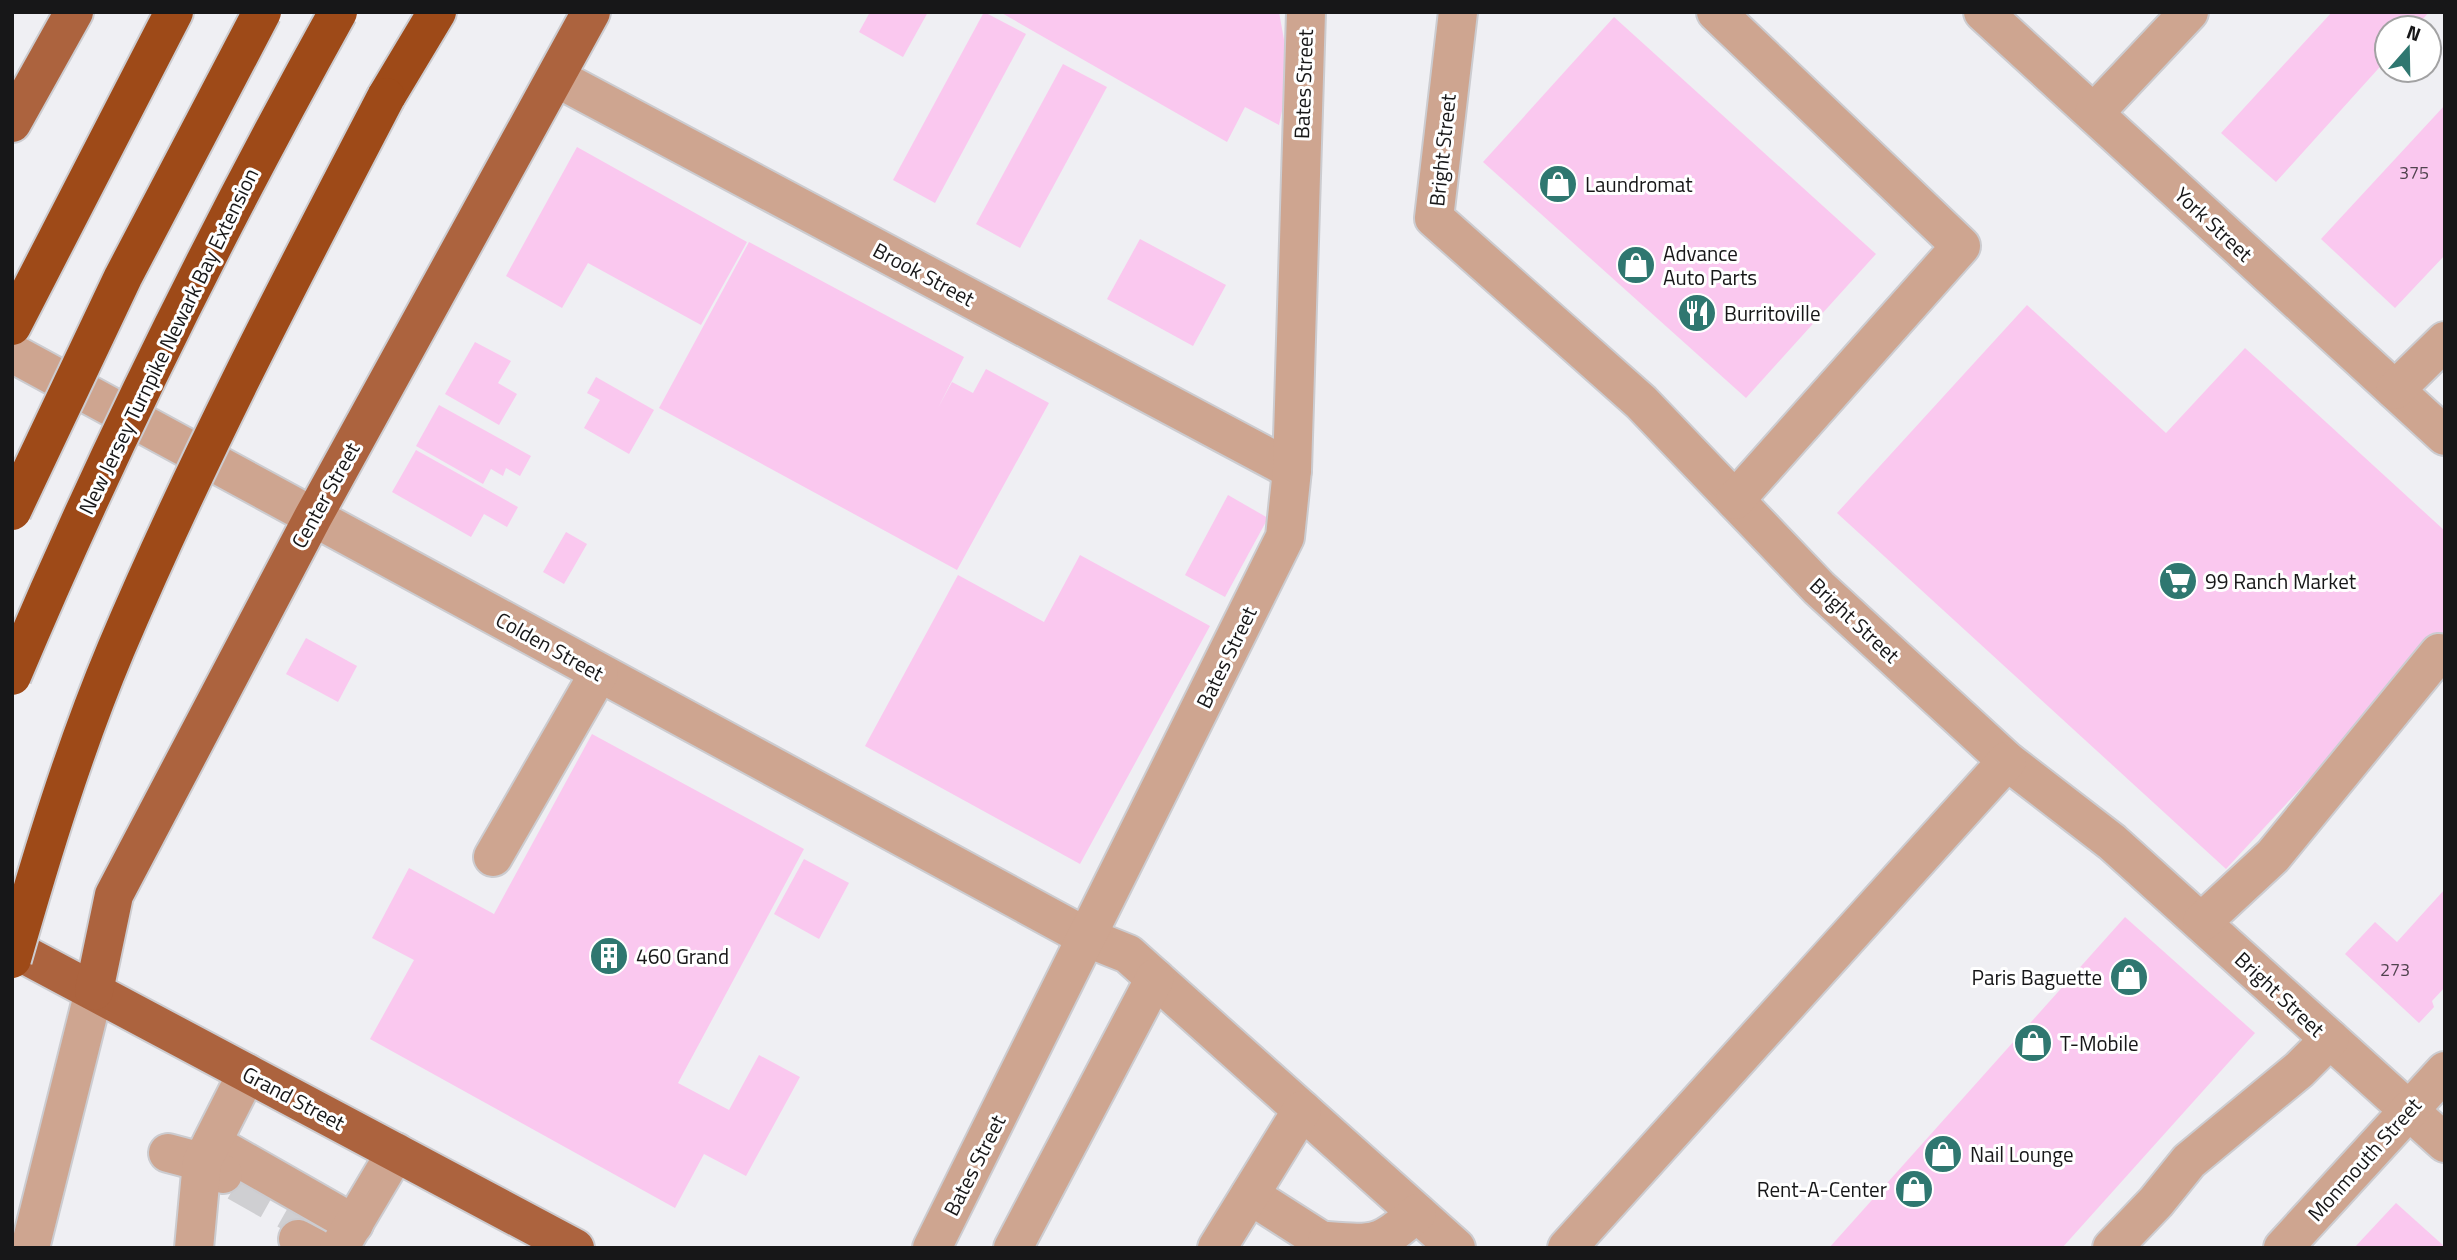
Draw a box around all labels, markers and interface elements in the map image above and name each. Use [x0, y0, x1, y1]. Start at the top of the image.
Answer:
north arrow [2373, 14, 2443, 84]
text: N [2403, 17, 2425, 48]
street label: Bates Street [1285, 28, 1321, 140]
street label: Bright Street [1420, 92, 1464, 208]
house number: 375 [2399, 159, 2429, 186]
street label: New Jersey Turnpike Newark Bay Extension [70, 162, 266, 520]
shop icon: Laundromat [1537, 163, 1579, 205]
place label: Laundromat [1585, 168, 1693, 200]
street label: York Street [2168, 179, 2261, 269]
street label: Brook Street [867, 234, 981, 314]
place label: Advance Auto Parts [1663, 237, 1757, 293]
shop icon: Advance Auto Parts [1615, 244, 1657, 286]
restaurant icon: Burritoville [1676, 292, 1718, 334]
place label: Burritoville [1724, 297, 1821, 329]
street label: Center Street [283, 436, 368, 554]
supermarket icon: 99 Ranch Market [2157, 560, 2199, 602]
place label: 99 Ranch Market [2205, 565, 2357, 597]
street label: Bright Street [1803, 570, 1908, 671]
street label: Bates Street [1188, 600, 1265, 713]
street label: Colden Street [490, 603, 610, 689]
building icon: 460 Grand [588, 935, 630, 977]
place label: 460 Grand [636, 940, 729, 972]
street label: Bright Street [2228, 944, 2333, 1045]
shop icon: Paris Baguette [2108, 956, 2150, 998]
house number: 273 [2380, 956, 2410, 983]
place label: Paris Baguette [1972, 961, 2102, 993]
shop icon: T-Mobile [2012, 1022, 2054, 1064]
place label: T-Mobile [2060, 1027, 2139, 1059]
street label: Grand Street [237, 1058, 351, 1139]
street label: Monmouth Street [2300, 1089, 2429, 1228]
street label: Bates Street [935, 1108, 1013, 1221]
shop icon: Nail Lounge [1922, 1133, 1964, 1175]
place label: Nail Lounge [1970, 1138, 2074, 1170]
shop icon: Rent-A-Center [1893, 1168, 1935, 1210]
place label: Rent-A-Center [1757, 1173, 1887, 1205]

